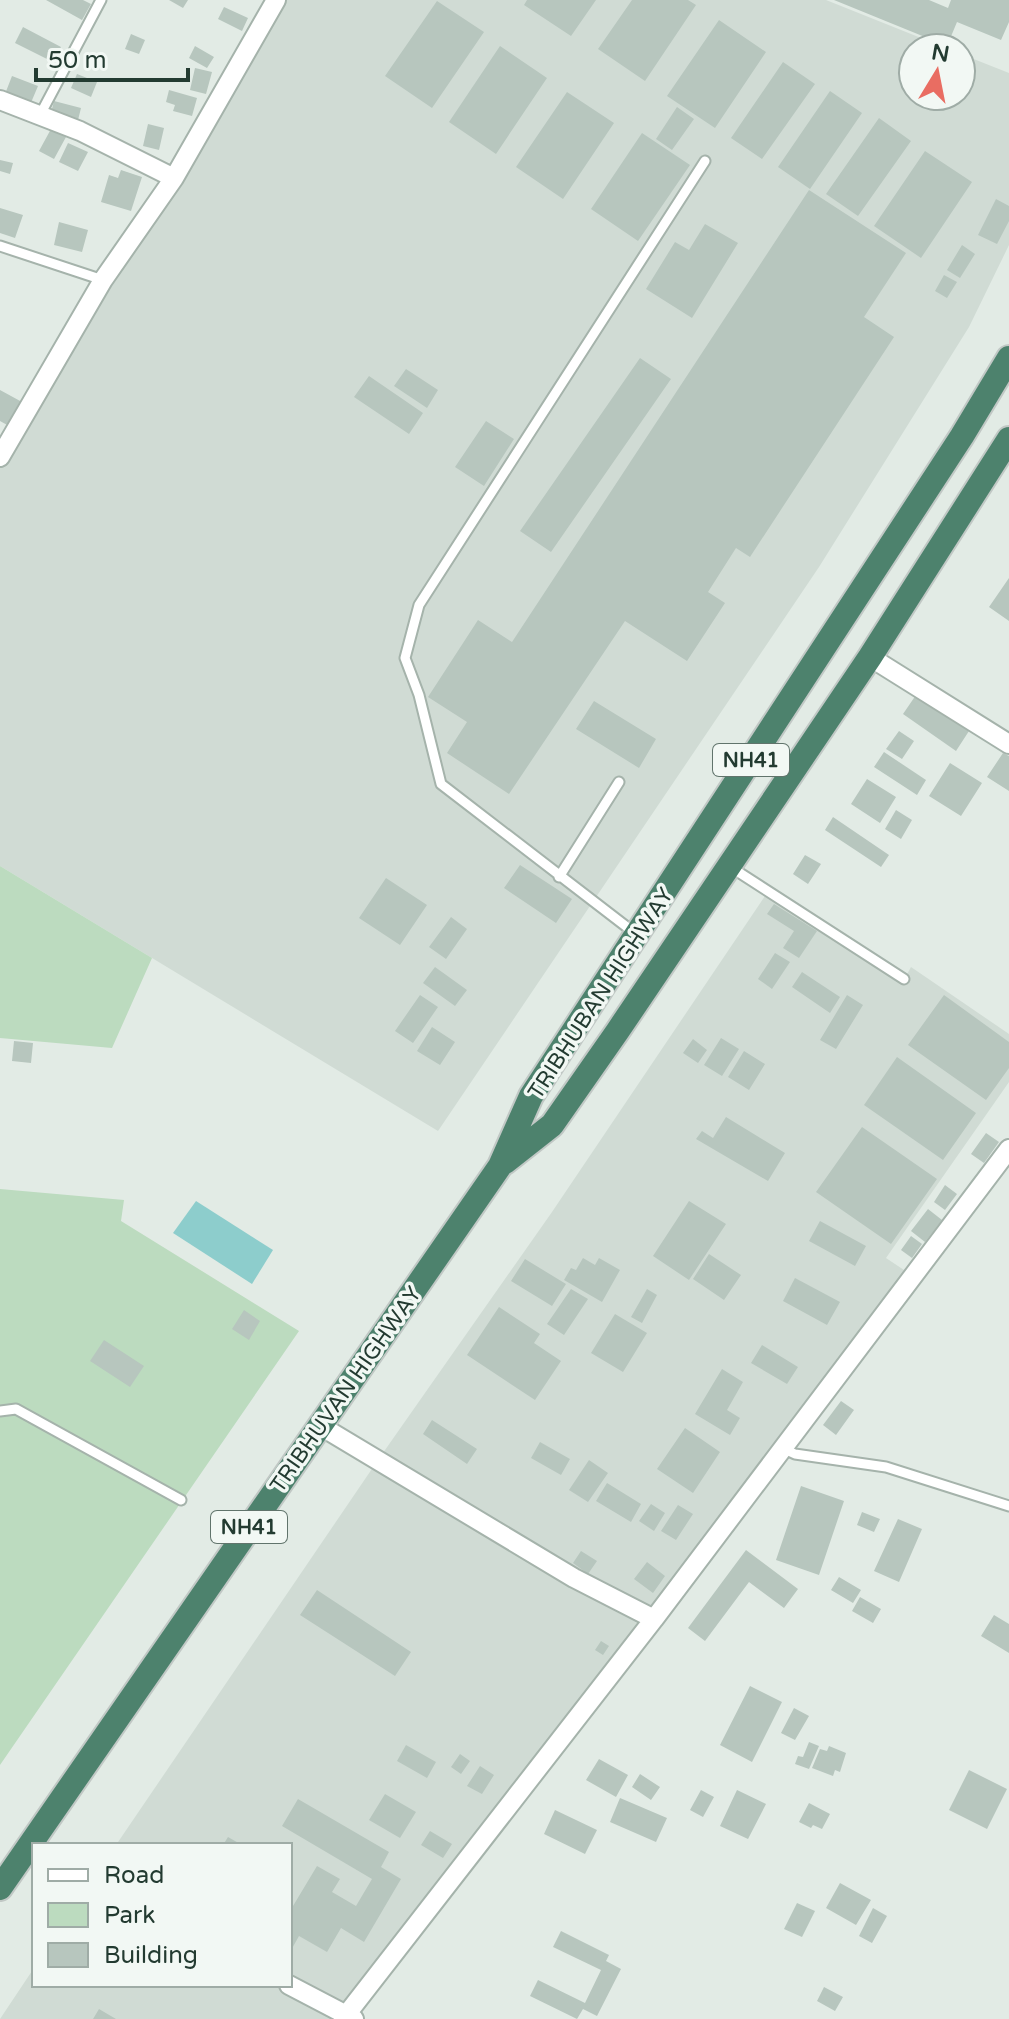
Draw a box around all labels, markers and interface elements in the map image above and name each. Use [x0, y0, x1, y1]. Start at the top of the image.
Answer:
scale bar [36, 32, 188, 82]
north arrow [897, 32, 977, 112]
text: N [929, 39, 951, 68]
text: 50 m [48, 46, 106, 75]
road number: NH41 [713, 744, 789, 776]
street label: TRIBHUBAN HIGHWAY [523, 883, 679, 1104]
street label: TRIBHUVAN HIGHWAY [265, 1282, 427, 1498]
road number: NH41 [211, 1511, 287, 1543]
legend [32, 1843, 292, 1987]
text: Road [104, 1861, 164, 1890]
text: Park [104, 1901, 155, 1930]
text: Building [104, 1941, 198, 1970]

